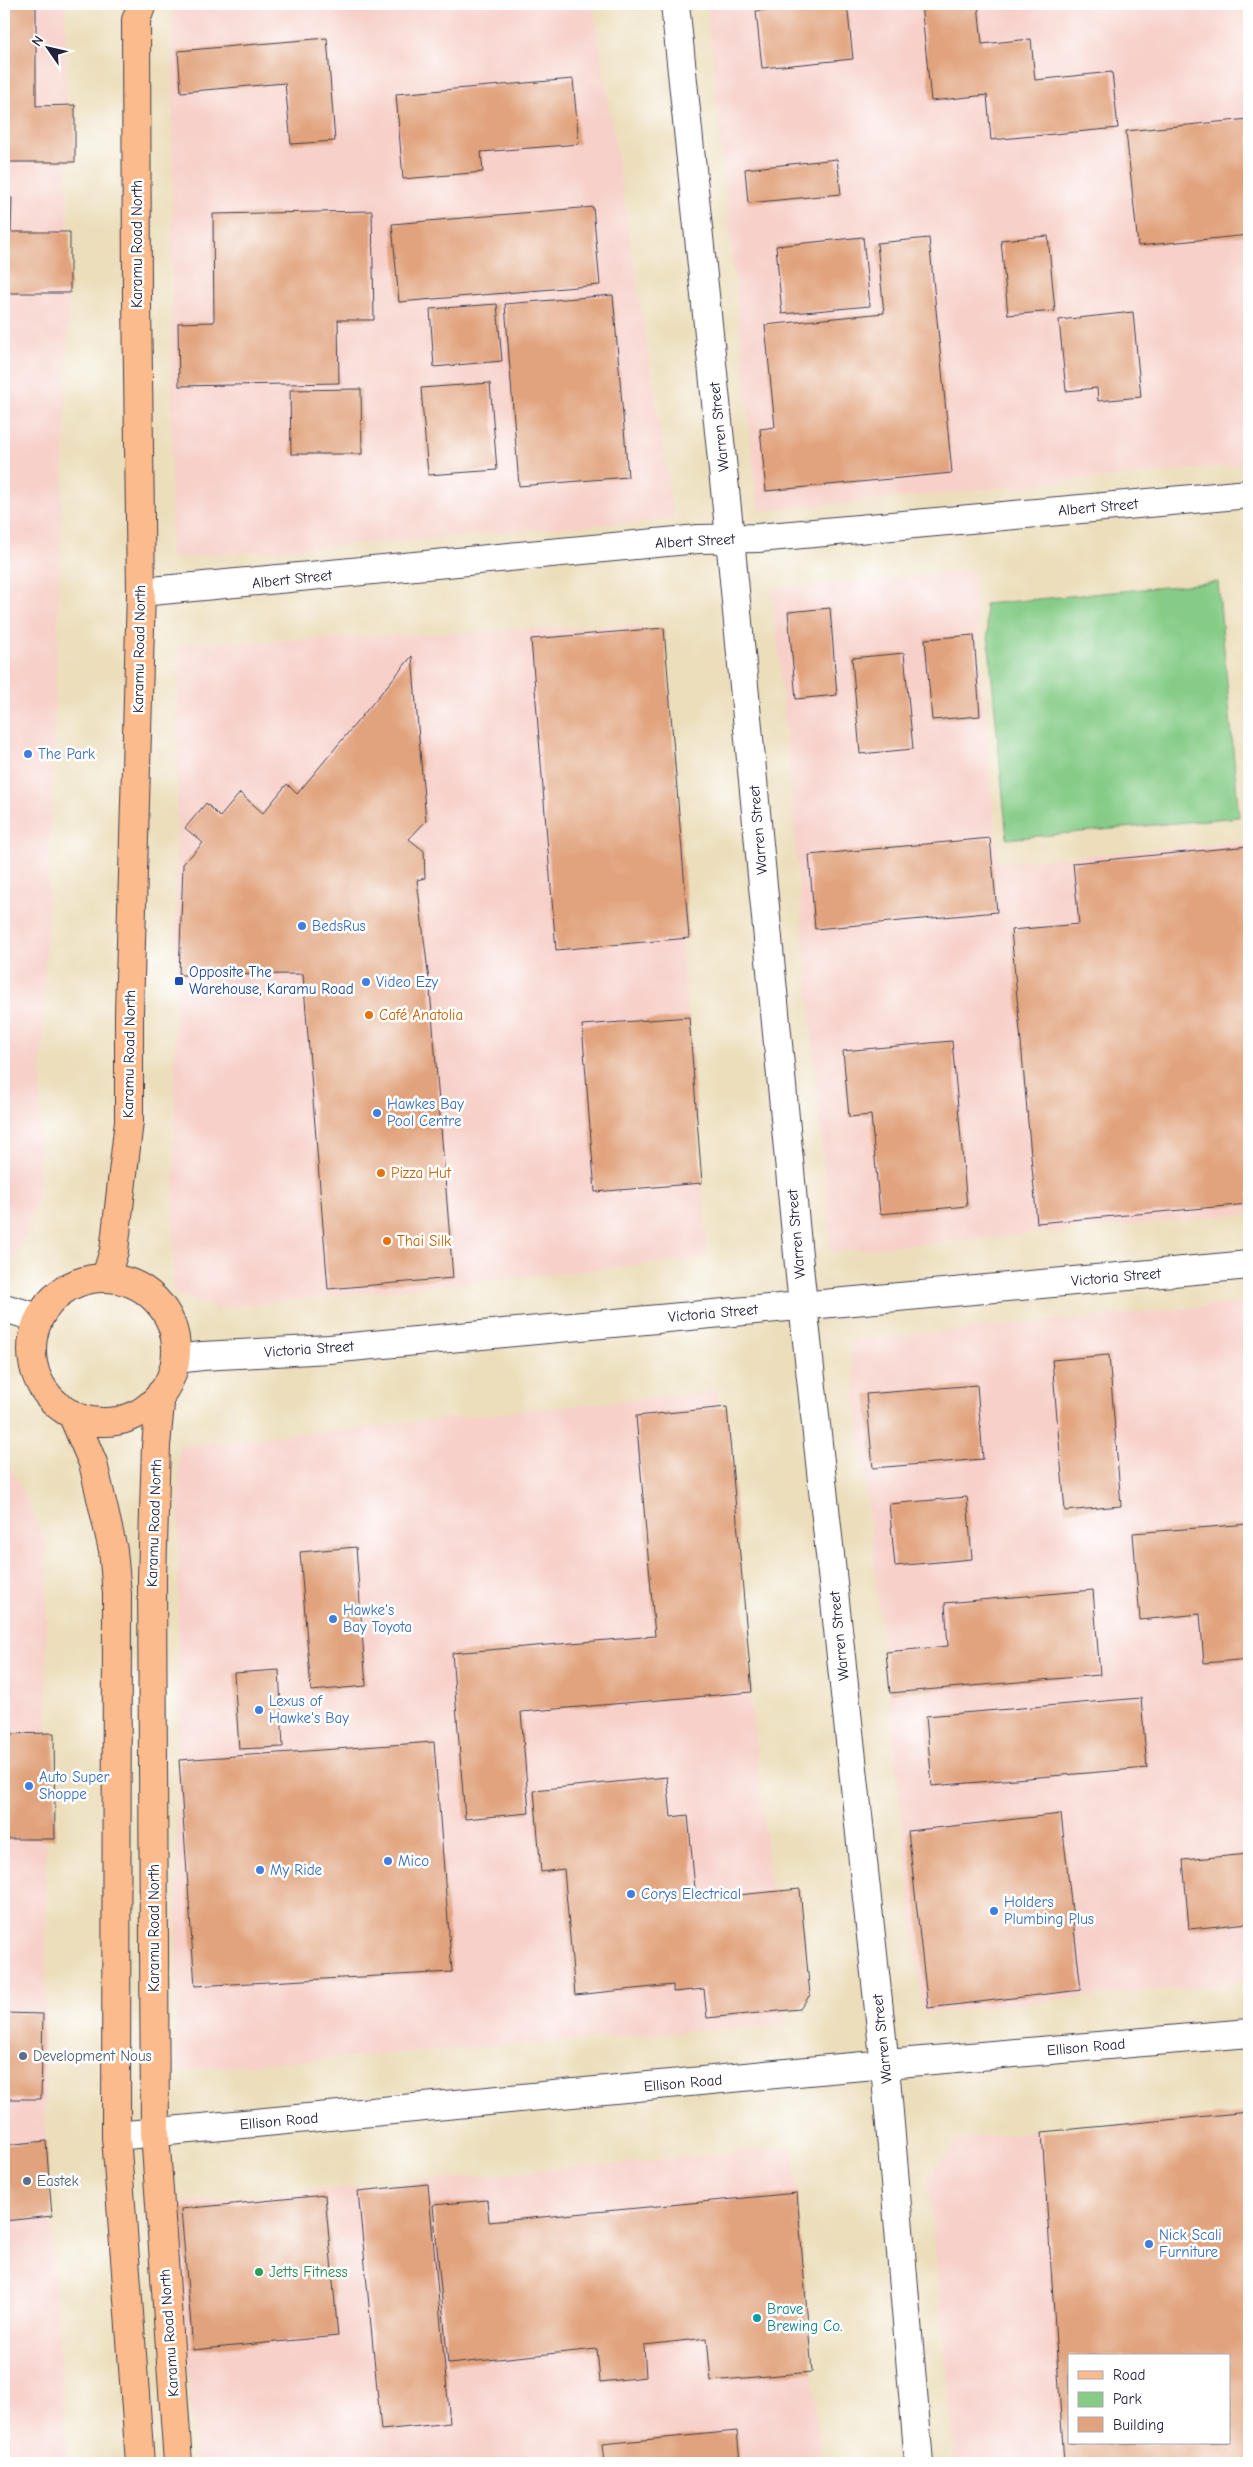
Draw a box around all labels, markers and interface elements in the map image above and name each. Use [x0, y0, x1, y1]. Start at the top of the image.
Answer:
north arrow [22, 22, 72, 72]
text: N [28, 32, 47, 50]
street label: Karamu Road North [128, 180, 146, 308]
street label: Warren Street [705, 381, 733, 473]
street label: Albert Street [1057, 494, 1140, 519]
street label: Albert Street [654, 530, 736, 552]
street label: Albert Street [251, 566, 334, 592]
street label: Karamu Road North [129, 585, 149, 713]
place label: The Park [38, 745, 96, 763]
marker: The Park [22, 748, 34, 760]
street label: Warren Street [745, 784, 771, 875]
place label: BedsRus [312, 917, 366, 935]
marker: BedsRus [296, 920, 308, 932]
place label: Opposite The Warehouse, Karamu Road [189, 963, 354, 998]
place label: Video Ezy [376, 973, 438, 991]
marker: Opposite The Warehouse, Karamu Road [173, 975, 185, 987]
marker: Video Ezy [360, 976, 372, 988]
street label: Karamu Road North [119, 990, 139, 1118]
place label: Café Anatolia [379, 1006, 463, 1024]
marker: Café Anatolia [363, 1009, 375, 1021]
place label: Hawkes Bay Pool Centre [387, 1095, 464, 1130]
marker: Hawkes Bay Pool Centre [371, 1107, 383, 1119]
place label: Pizza Hut [391, 1164, 452, 1182]
marker: Pizza Hut [375, 1167, 387, 1179]
street label: Warren Street [783, 1188, 809, 1279]
place label: Thai Silk [397, 1232, 452, 1250]
marker: Thai Silk [381, 1235, 393, 1247]
street label: Victoria Street [1070, 1264, 1162, 1290]
street label: Victoria Street [667, 1300, 759, 1326]
street label: Victoria Street [263, 1337, 355, 1361]
street label: Karamu Road North [143, 1459, 165, 1587]
street label: Warren Street [825, 1590, 853, 1682]
place label: Hawke's Bay Toyota [343, 1601, 412, 1636]
marker: Hawke's Bay Toyota [327, 1613, 339, 1625]
place label: Lexus of Hawke's Bay [269, 1692, 349, 1727]
marker: Lexus of Hawke's Bay [253, 1704, 265, 1716]
place label: Auto Super Shoppe [39, 1768, 110, 1803]
marker: Auto Super Shoppe [23, 1780, 35, 1792]
place label: Mico [398, 1852, 429, 1870]
marker: Mico [382, 1855, 394, 1867]
place label: My Ride [270, 1861, 323, 1879]
street label: Karamu Road North [145, 1864, 163, 1992]
marker: My Ride [254, 1864, 266, 1876]
place label: Corys Electrical [641, 1885, 741, 1903]
marker: Corys Electrical [625, 1888, 637, 1900]
place label: Holders Plumbing Plus [1004, 1893, 1094, 1928]
marker: Holders Plumbing Plus [988, 1905, 1000, 1917]
street label: Warren Street [868, 1993, 896, 2085]
street label: Ellison Road [1046, 2035, 1126, 2059]
place label: Development Nous [33, 2047, 152, 2065]
marker: Development Nous [17, 2050, 29, 2062]
street label: Ellison Road [643, 2071, 723, 2095]
street label: Ellison Road [239, 2109, 319, 2133]
place label: Eastek [37, 2172, 79, 2190]
marker: Eastek [21, 2175, 33, 2187]
place label: Nick Scali Furniture [1159, 2226, 1222, 2261]
marker: Nick Scali Furniture [1143, 2238, 1155, 2250]
place label: Jetts Fitness [269, 2263, 348, 2281]
marker: Jetts Fitness [253, 2266, 265, 2278]
street label: Karamu Road North [156, 2268, 182, 2398]
place label: Brave Brewing Co. [767, 2300, 842, 2335]
marker: Brave Brewing Co. [751, 2312, 763, 2324]
legend [1068, 2354, 1230, 2444]
text: Road [1113, 2366, 1145, 2384]
text: Park [1113, 2390, 1142, 2408]
text: Building [1113, 2416, 1164, 2434]

